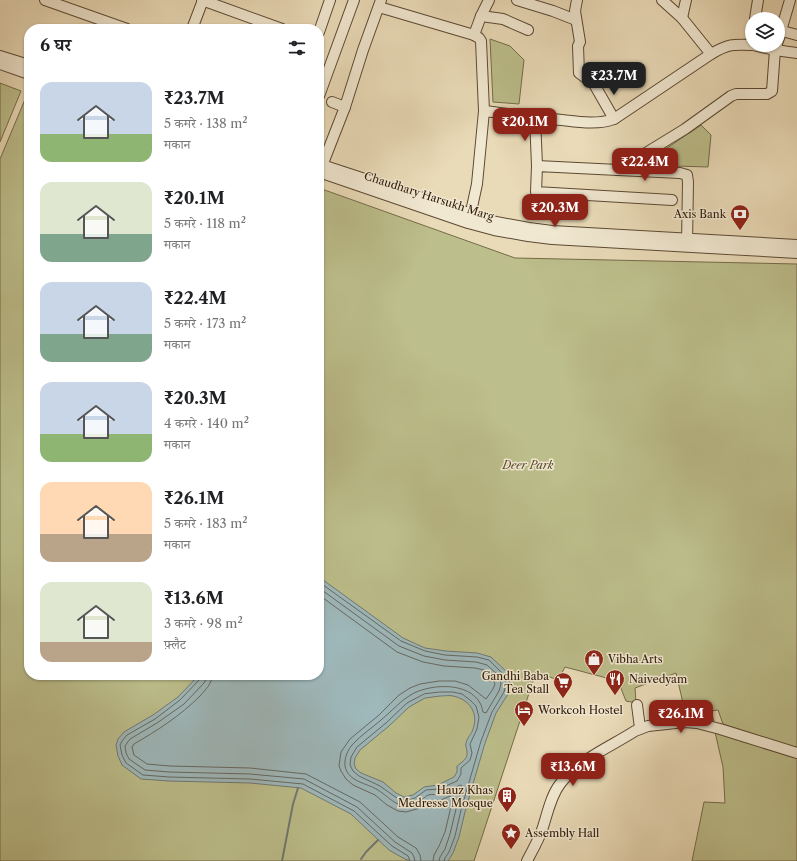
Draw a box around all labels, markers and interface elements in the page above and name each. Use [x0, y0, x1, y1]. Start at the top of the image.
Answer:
map controls [745, 12, 785, 52]
button: layers [745, 12, 785, 52]
text: 6 घर [40, 35, 71, 55]
icon: filters [286, 37, 308, 59]
pin: ₹23.7M [581, 62, 647, 96]
text: ₹23.7M [591, 67, 637, 83]
text: ₹23.7M [164, 88, 225, 108]
icon: home [72, 98, 120, 146]
pin: ₹20.1M [492, 108, 558, 142]
text: ₹20.1M [502, 113, 548, 129]
text: 5 कमरे · 138 m² [164, 115, 248, 131]
text: मकान [164, 136, 190, 152]
pin: ₹22.4M [612, 148, 678, 182]
text: ₹22.4M [621, 153, 669, 169]
street label: Chaudhary Harsukh Marg [362, 168, 496, 224]
text: ₹20.1M [164, 188, 225, 208]
pin: ₹20.3M [522, 194, 588, 228]
icon: home [72, 198, 120, 246]
text: ₹20.3M [531, 199, 579, 215]
bank icon: Axis Bank [729, 203, 751, 231]
place label: Axis Bank [673, 207, 727, 221]
text: 5 कमरे · 118 m² [164, 215, 246, 231]
text: मकान [164, 236, 190, 252]
text: ₹22.4M [164, 288, 227, 308]
icon: home [72, 298, 120, 346]
text: 5 कमरे · 173 m² [164, 315, 246, 331]
text: मकान [164, 336, 190, 352]
text: ₹20.3M [164, 388, 227, 408]
icon: home [72, 398, 120, 446]
text: 4 कमरे · 140 m² [164, 415, 249, 431]
text: मकान [164, 436, 190, 452]
park label: Deer Park [502, 458, 554, 472]
text: ₹26.1M [164, 488, 224, 508]
icon: home [72, 498, 120, 546]
text: 5 कमरे · 183 m² [164, 515, 248, 531]
text: मकान [164, 536, 190, 552]
text: ₹13.6M [164, 588, 224, 608]
icon: home [72, 598, 120, 646]
text: 3 कमरे · 98 m² [164, 615, 243, 631]
text: फ़्लैट [164, 636, 186, 652]
shop icon: Vibha Arts [583, 648, 605, 676]
place label: Vibha Arts [607, 652, 663, 666]
restaurant icon: Naivedyam [604, 668, 626, 696]
place label: Gandhi Baba Tea Stall [482, 669, 550, 696]
supermarket icon: Gandhi Baba Tea Stall [552, 671, 574, 699]
place label: Naivedyam [629, 672, 688, 686]
hotel icon: Workcoh Hostel [513, 699, 535, 727]
pin: ₹26.1M [648, 700, 714, 734]
place label: Workcoh Hostel [537, 703, 623, 717]
text: ₹26.1M [658, 705, 704, 721]
pin: ₹13.6M [540, 753, 606, 787]
text: ₹13.6M [550, 758, 596, 774]
place label: Hauz Khas Medresse Mosque [398, 783, 493, 810]
building icon: Hauz Khas Medresse Mosque [496, 785, 518, 813]
place icon: Assembly Hall [500, 822, 522, 850]
place label: Assembly Hall [524, 826, 600, 840]

